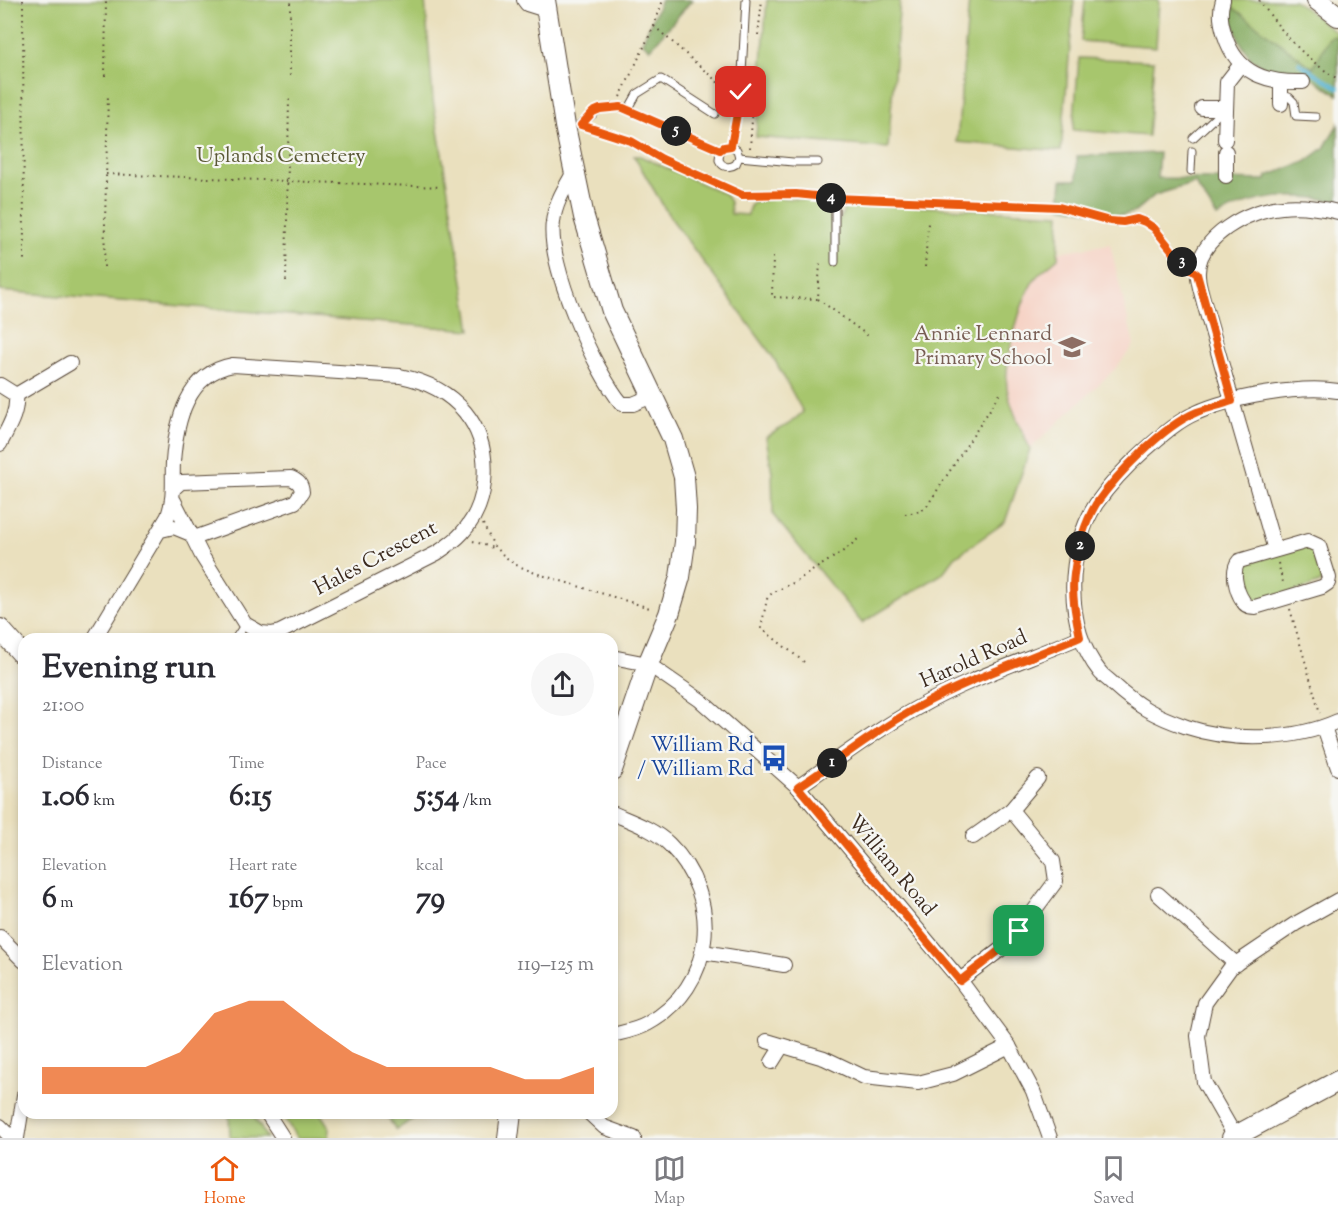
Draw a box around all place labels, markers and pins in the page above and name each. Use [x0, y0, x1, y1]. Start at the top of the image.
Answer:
pin [715, 66, 766, 117]
pin: 5 [661, 116, 691, 146]
pin: 4 [816, 183, 846, 213]
pin: 3 [1167, 247, 1197, 277]
place label: Annie Lennard Primary School [914, 320, 1052, 374]
school or university icon: Annie Lennard Primary School [1057, 332, 1087, 362]
pin: 2 [1065, 531, 1095, 561]
place label: William Rd / William Rd [637, 731, 754, 785]
bus stop icon: William Rd / William Rd [759, 743, 789, 773]
pin: 1 [817, 748, 847, 778]
pin [993, 905, 1044, 956]

